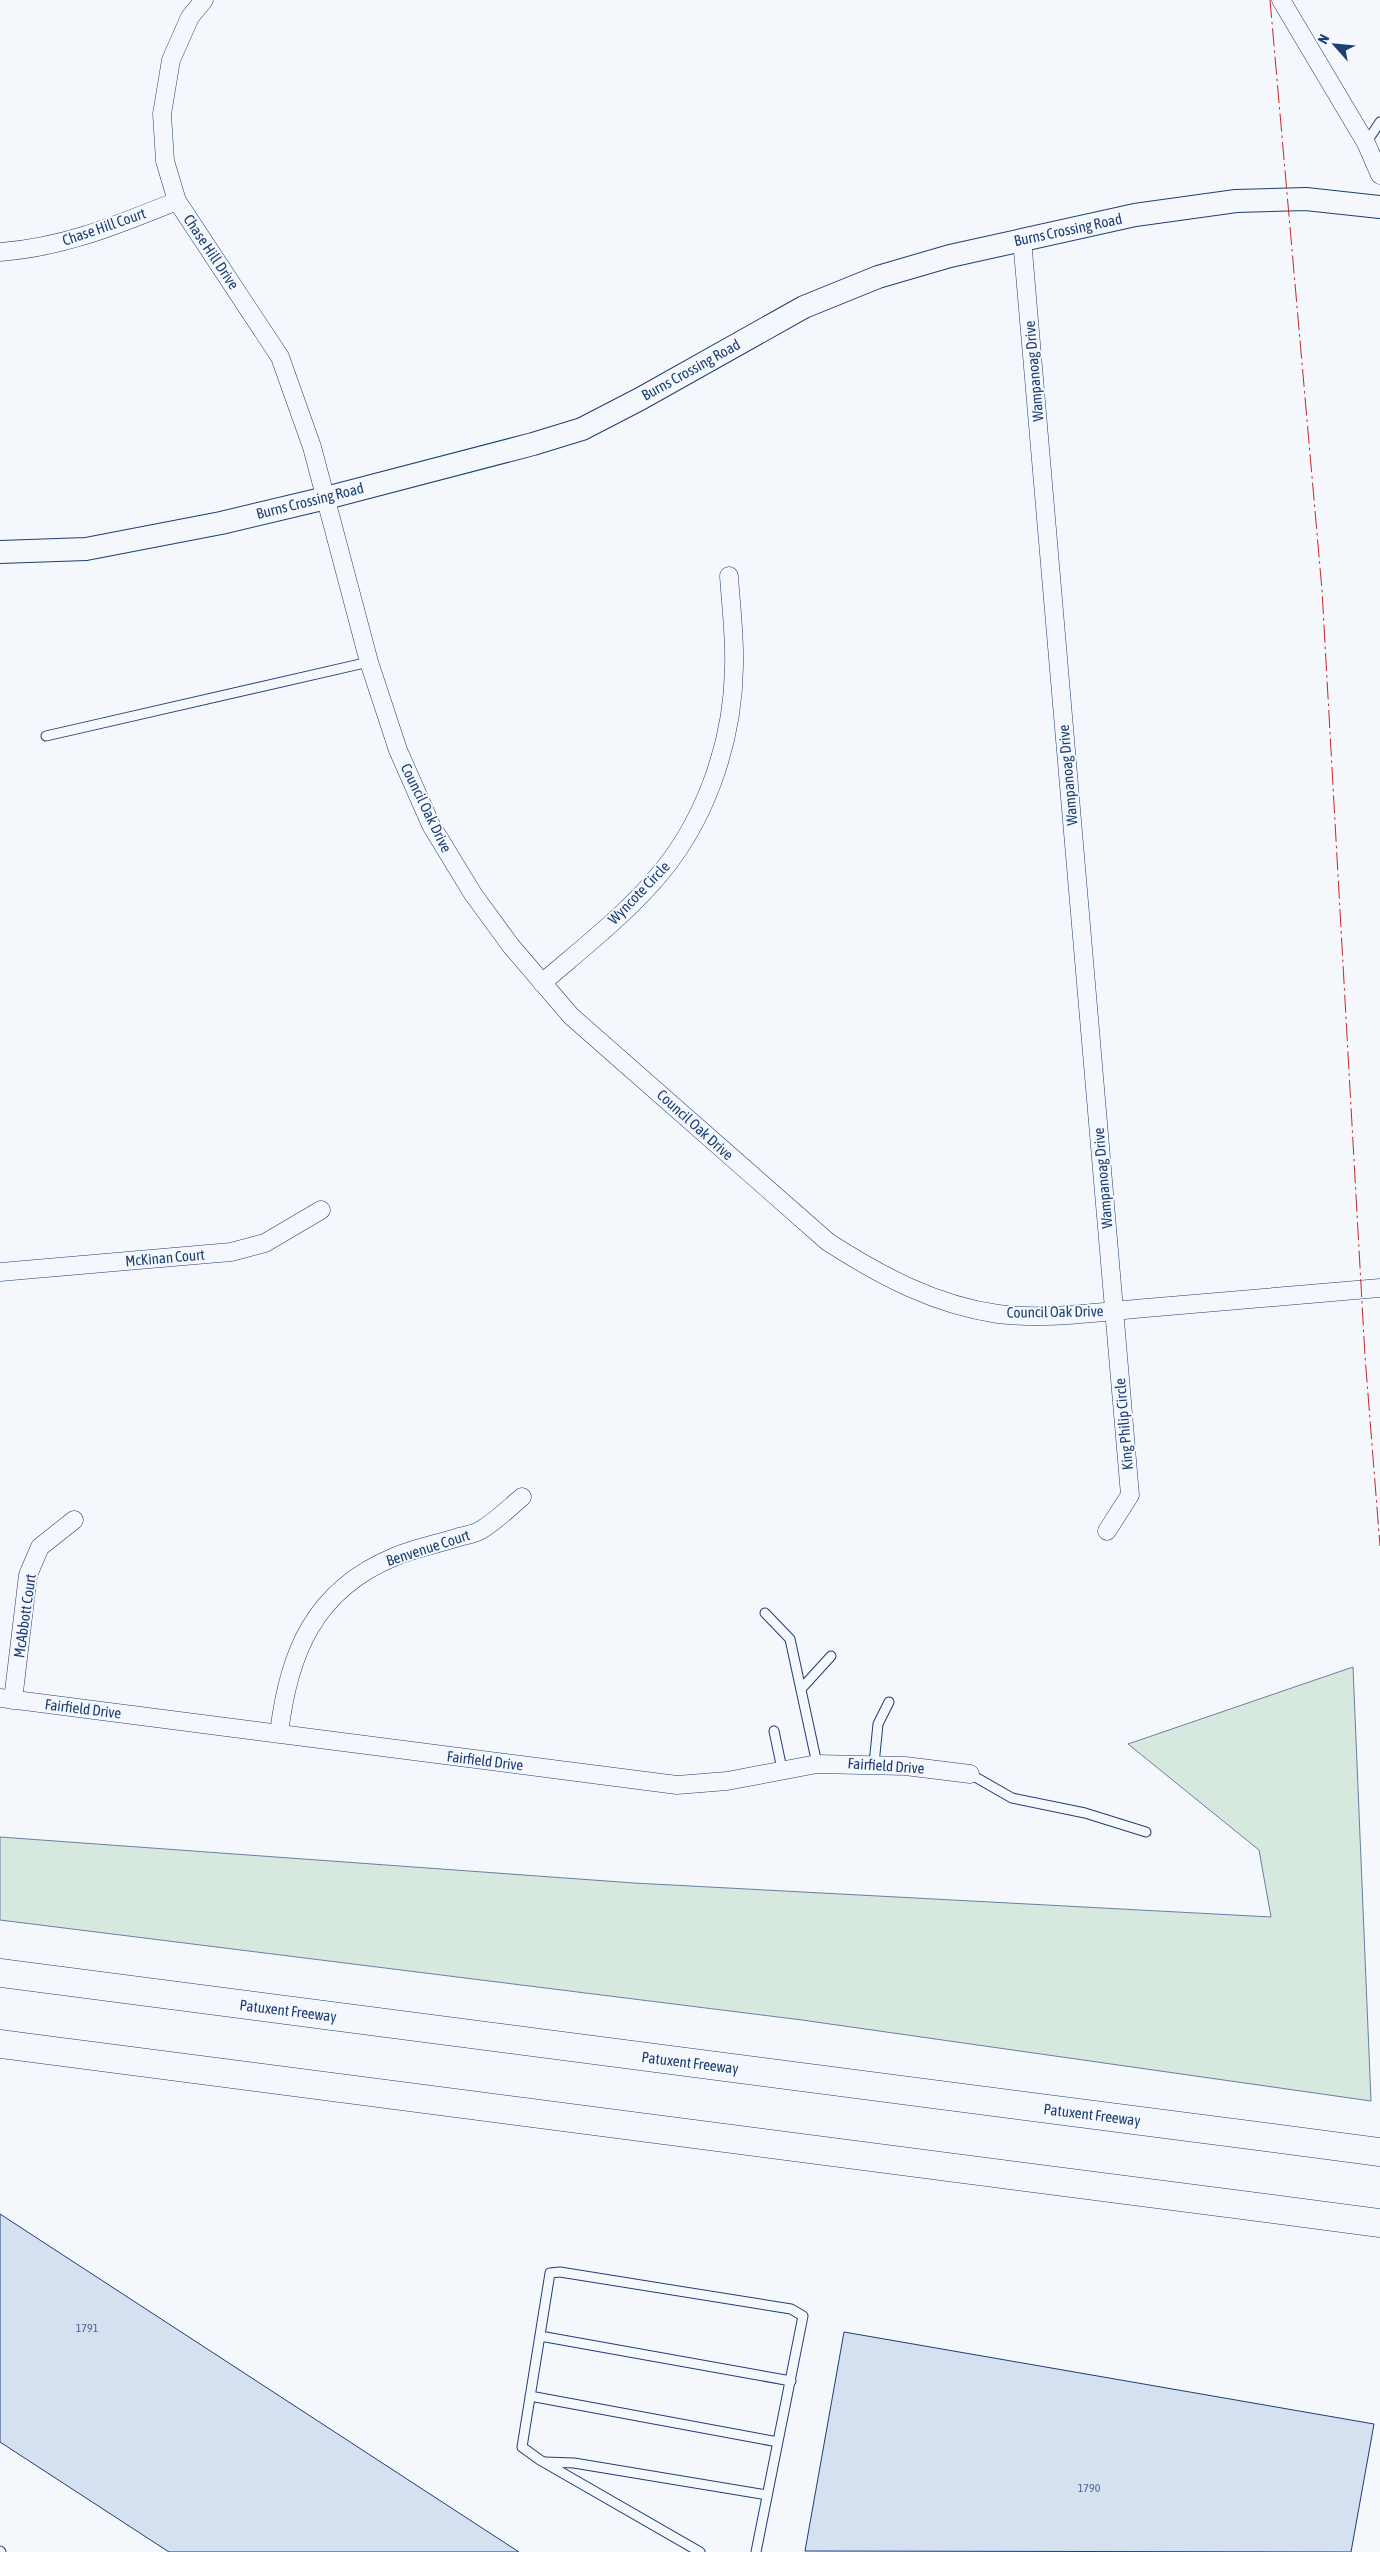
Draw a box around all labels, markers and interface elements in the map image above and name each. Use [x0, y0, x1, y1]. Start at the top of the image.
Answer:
north arrow [1310, 20, 1360, 70]
text: N [1314, 32, 1332, 46]
street label: Chase Hill Court [60, 204, 148, 249]
street label: Burns Crossing Road [1012, 210, 1124, 249]
street label: Chase Hill Drive [180, 211, 243, 292]
street label: Wampanoag Drive [1021, 320, 1046, 422]
street label: Burns Crossing Road [638, 335, 743, 404]
street label: Burns Crossing Road [254, 479, 365, 522]
street label: Wampanoag Drive [1055, 724, 1080, 826]
street label: Council Oak Drive [398, 761, 455, 855]
street label: Wyncote Circle [604, 858, 673, 928]
street label: Council Oak Drive [654, 1086, 737, 1163]
street label: Wampanoag Drive [1090, 1127, 1115, 1229]
street label: McKinan Court [125, 1246, 205, 1269]
street label: Council Oak Drive [1006, 1302, 1104, 1321]
street label: King Philip Circle [1111, 1377, 1136, 1471]
street label: Benvenue Court [384, 1526, 472, 1569]
street label: McAbbott Court [10, 1573, 39, 1659]
street label: Fairfield Drive [44, 1695, 122, 1722]
street label: Fairfield Drive [446, 1747, 524, 1774]
street label: Fairfield Drive [847, 1754, 925, 1777]
street label: Patuxent Freeway [239, 1996, 337, 2025]
street label: Patuxent Freeway [641, 2048, 739, 2077]
street label: Patuxent Freeway [1043, 2100, 1141, 2129]
house number: 1791 [76, 2321, 99, 2335]
house number: 1790 [1078, 2481, 1101, 2495]

